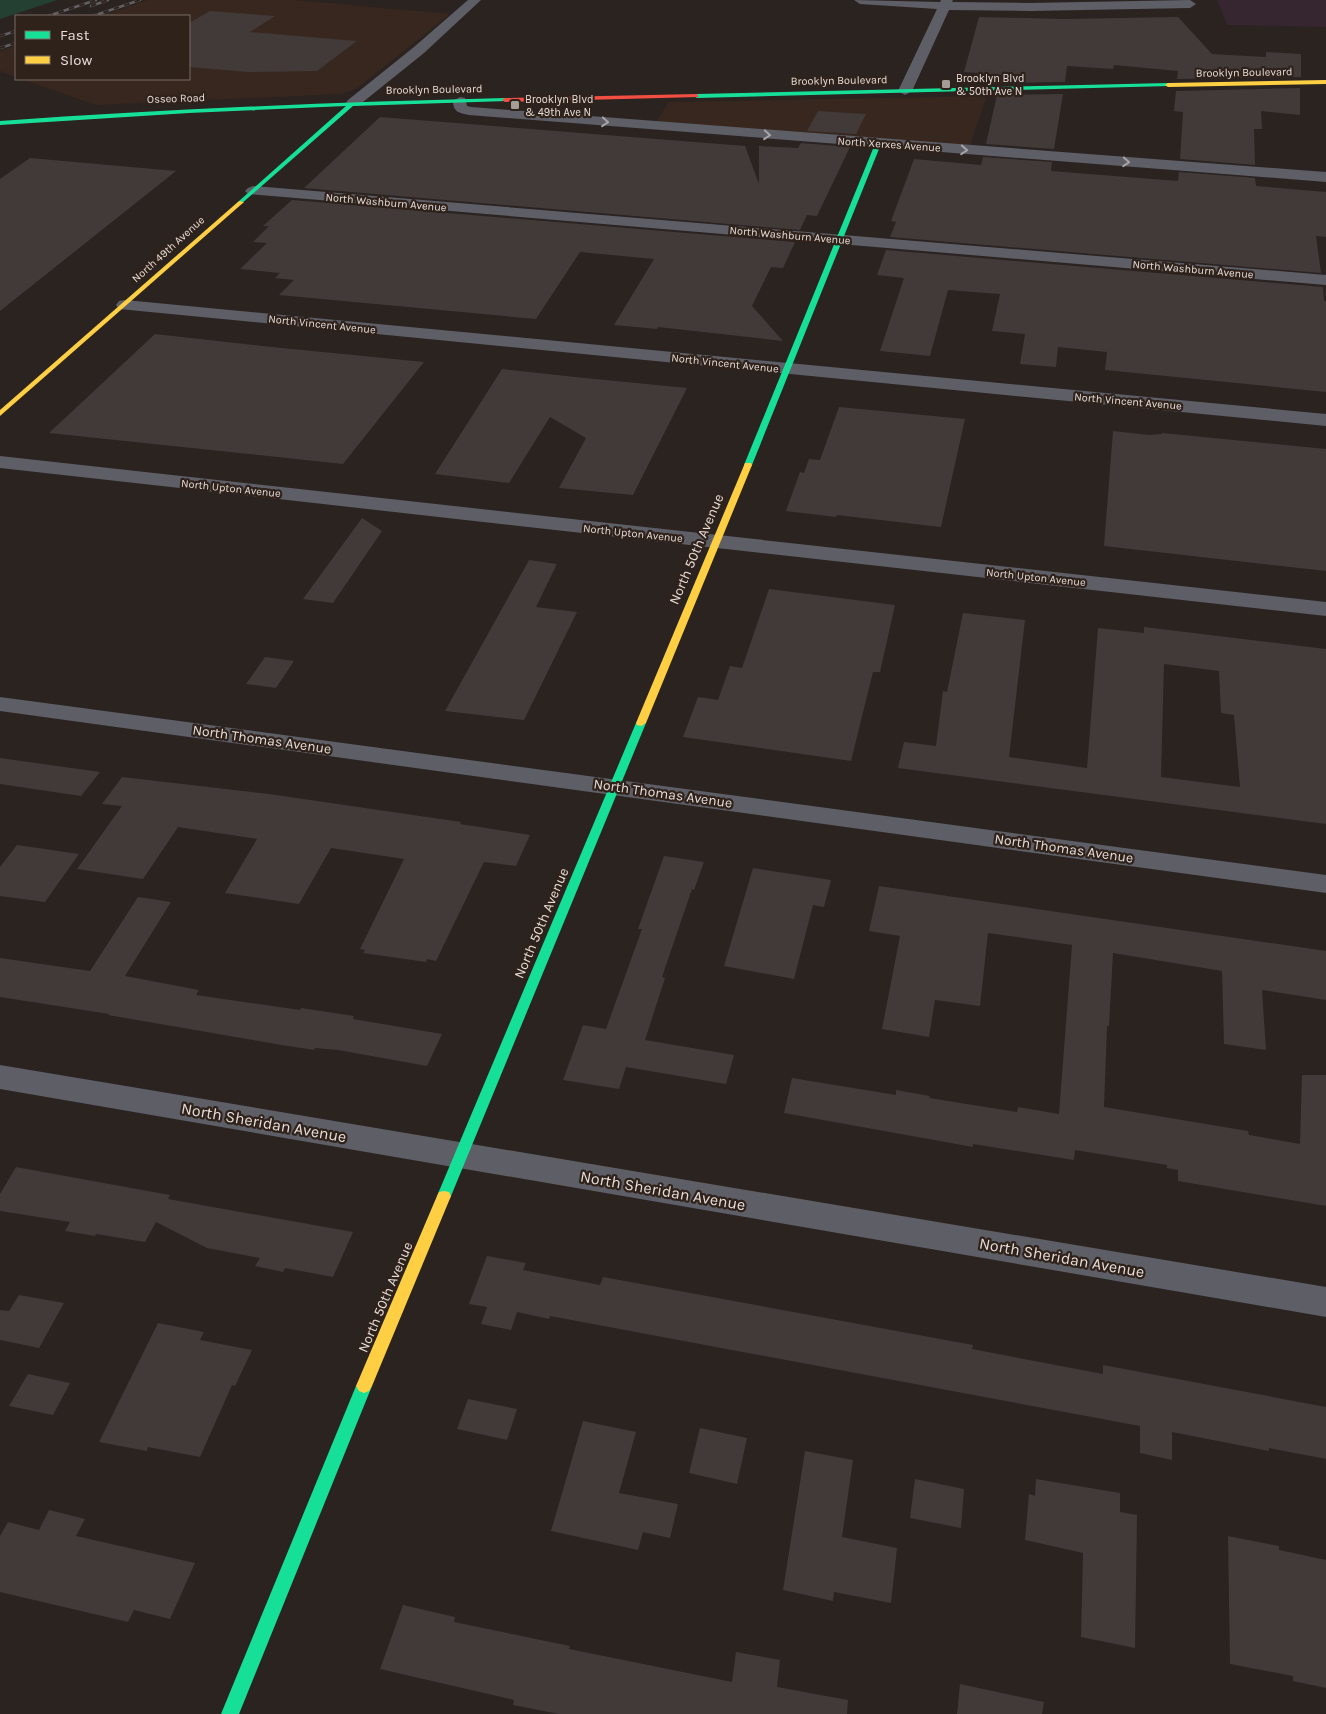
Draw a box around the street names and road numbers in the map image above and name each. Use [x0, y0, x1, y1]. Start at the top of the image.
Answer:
street label: Brooklyn Boulevard [1195, 65, 1293, 80]
street label: Brooklyn Boulevard [790, 73, 888, 88]
street label: Brooklyn Boulevard [385, 82, 483, 97]
street label: Osseo Road [147, 91, 205, 106]
street label: North Xerxes Avenue [837, 134, 941, 155]
street label: North Washburn Avenue [325, 191, 447, 214]
street label: North 49th Avenue [129, 213, 208, 285]
street label: North Washburn Avenue [729, 224, 851, 247]
street label: North Washburn Avenue [1132, 258, 1254, 281]
street label: North Vincent Avenue [268, 312, 377, 337]
street label: North Vincent Avenue [671, 351, 780, 376]
street label: North Vincent Avenue [1074, 390, 1183, 413]
street label: North Upton Avenue [180, 477, 282, 500]
street label: North 50th Avenue [665, 491, 727, 607]
street label: North Upton Avenue [582, 522, 684, 545]
street label: North Upton Avenue [985, 566, 1087, 589]
street label: North Thomas Avenue [191, 721, 332, 758]
street label: North Thomas Avenue [592, 775, 733, 812]
street label: North Thomas Avenue [993, 830, 1134, 867]
street label: North 50th Avenue [510, 865, 572, 981]
street label: North Sheridan Avenue [180, 1099, 348, 1146]
street label: North Sheridan Avenue [579, 1167, 747, 1214]
street label: North Sheridan Avenue [978, 1234, 1146, 1281]
street label: North 50th Avenue [354, 1239, 416, 1355]

